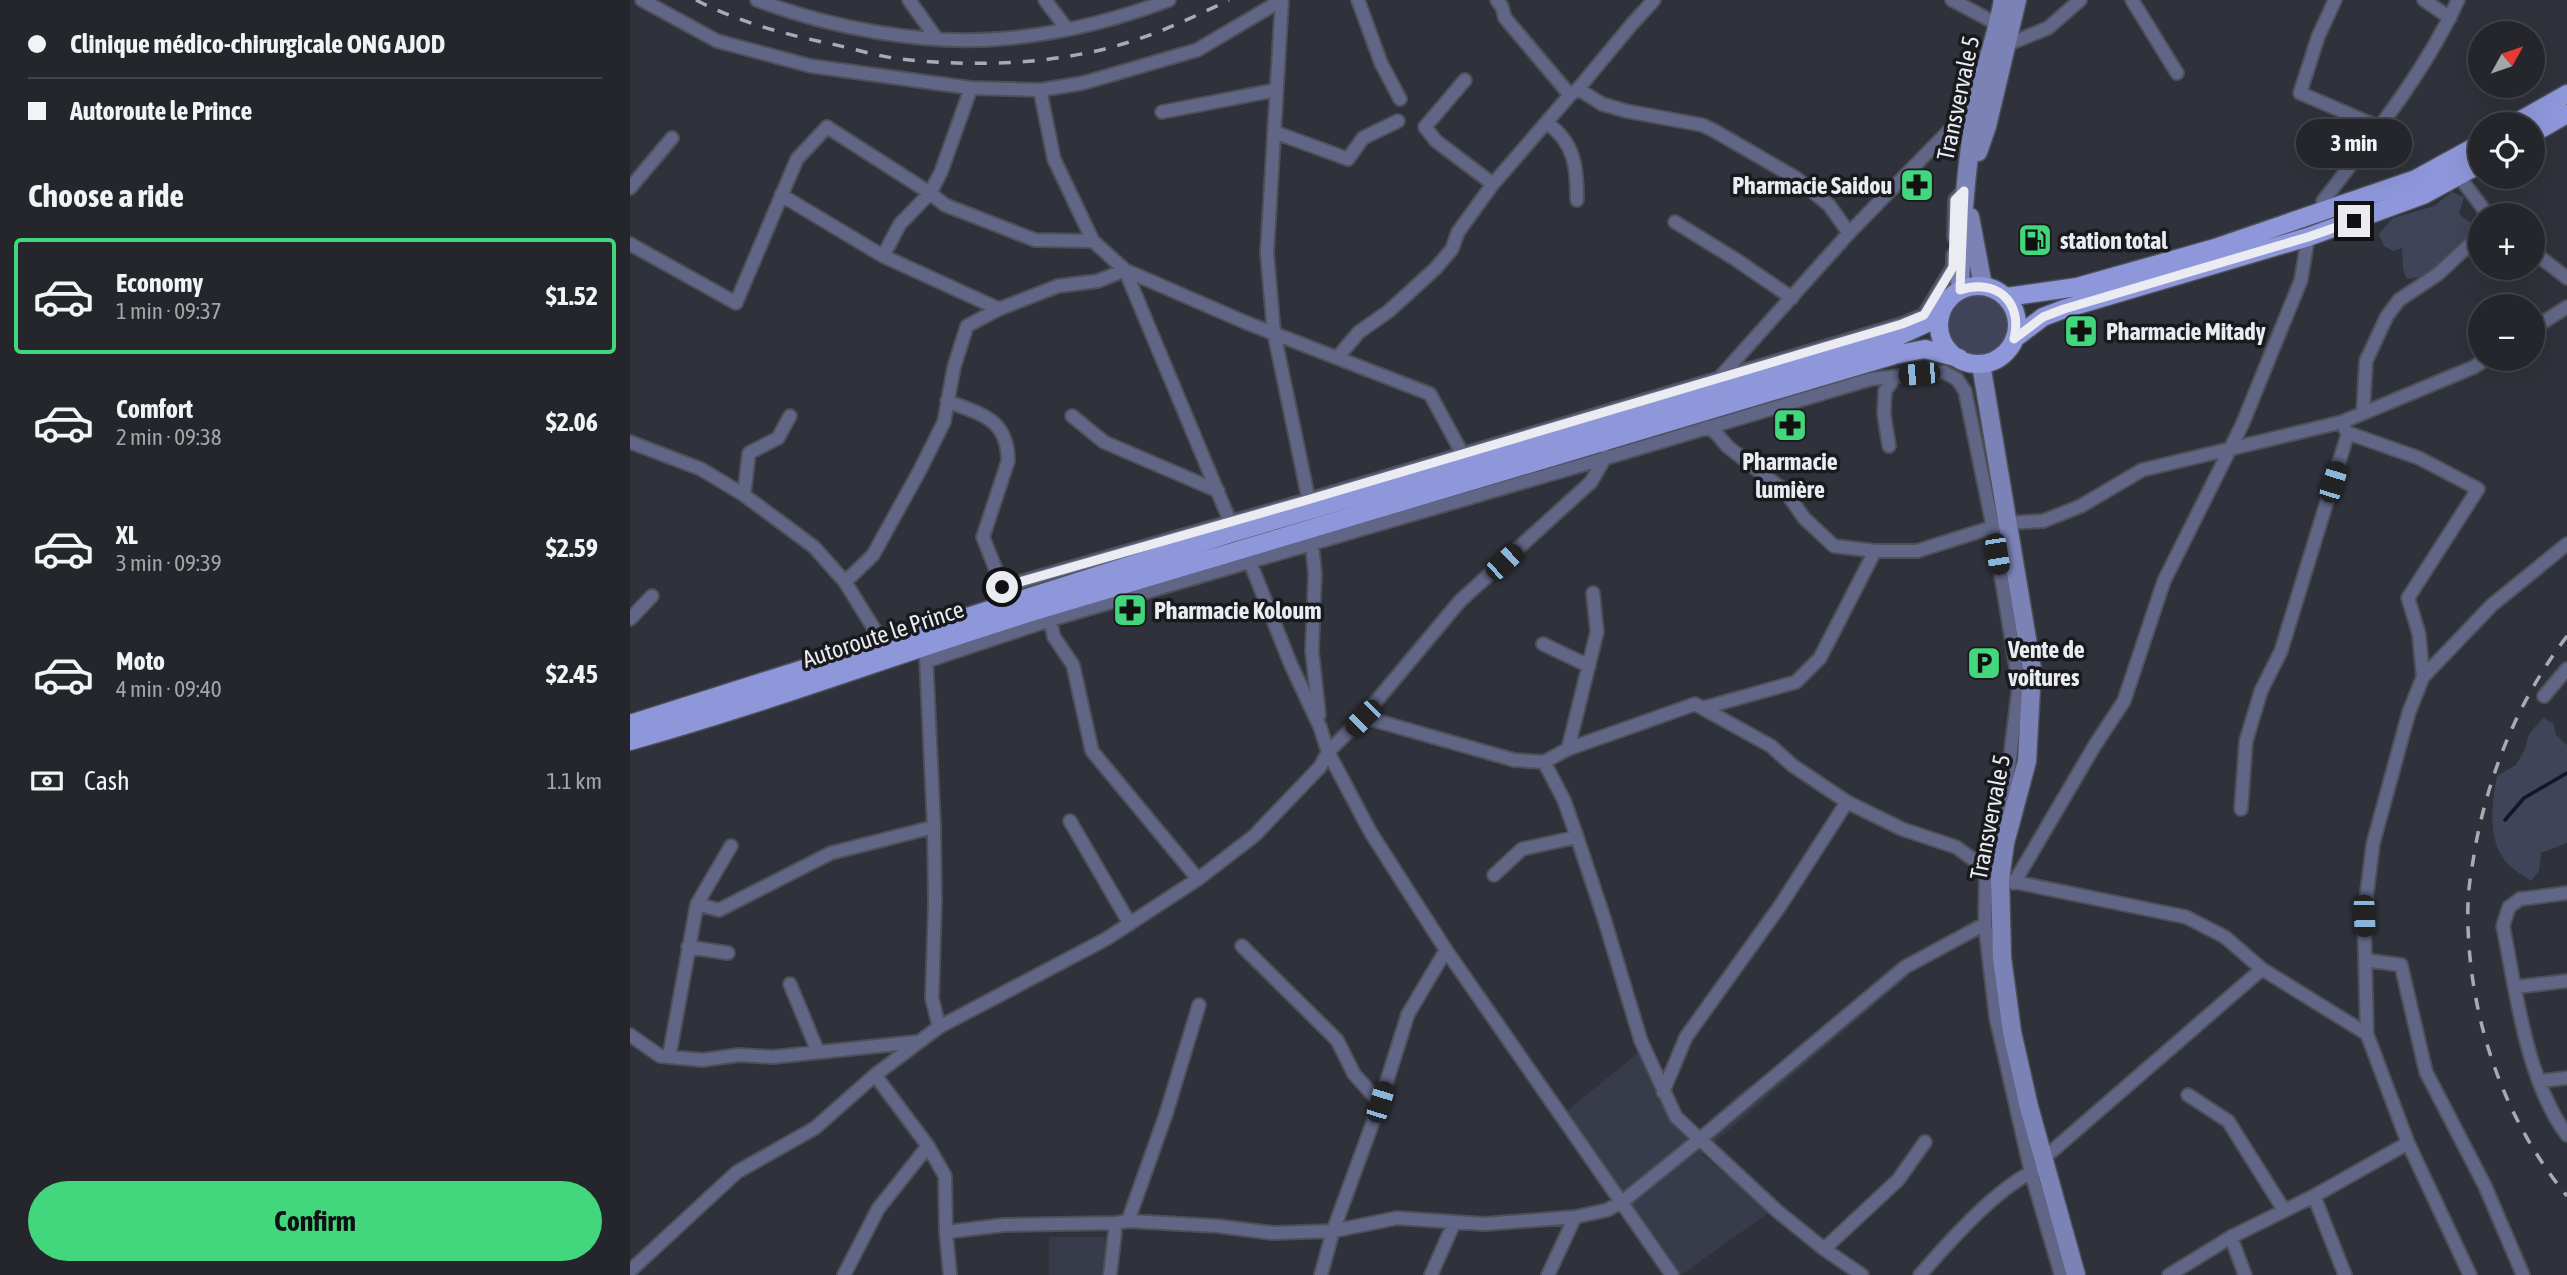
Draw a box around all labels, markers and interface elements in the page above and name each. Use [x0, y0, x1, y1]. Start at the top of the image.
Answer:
north arrow [2468, 21, 2544, 98]
map controls [2468, 21, 2545, 371]
text: Clinique médico-chirurgicale ONG AJOD [70, 29, 445, 59]
street label: Transvervale 5 [1932, 33, 1984, 163]
text: Autoroute le Prince [70, 96, 252, 126]
button: locate [2468, 112, 2545, 189]
callout: 3 min [2296, 120, 2412, 168]
text: 3 min [2331, 130, 2377, 156]
pharmacy icon: Pharmacie Saidou [1898, 166, 1936, 204]
place label: Pharmacie Saidou [1732, 172, 1892, 199]
text: Choose a ride [28, 177, 184, 214]
button: + [2468, 203, 2545, 280]
route end [2338, 205, 2370, 237]
fuel station icon: station total [2016, 221, 2054, 259]
place label: station total [2060, 227, 2168, 254]
icon: car [32, 265, 95, 328]
text: Economy [116, 268, 203, 298]
text: $1.52 [546, 281, 598, 311]
button: − [2468, 294, 2545, 371]
text: 1 min · 09:37 [116, 298, 222, 324]
pharmacy icon: Pharmacie Mitady [2062, 312, 2100, 350]
place label: Pharmacie Mitady [2106, 318, 2266, 345]
car [1898, 362, 1941, 386]
icon: car [32, 391, 95, 454]
text: Comfort [116, 394, 193, 424]
pharmacy icon: Pharmacie lumière [1771, 406, 1809, 444]
text: $2.06 [546, 407, 598, 437]
text: 2 min · 09:38 [116, 424, 222, 450]
place label: Pharmacie lumière [1742, 448, 1838, 503]
car [2317, 459, 2350, 505]
icon: car [32, 517, 95, 580]
text: XL [116, 520, 138, 550]
car [1984, 532, 2011, 576]
text: $2.59 [546, 533, 598, 563]
car [1482, 540, 1527, 584]
text: 3 min · 09:39 [116, 550, 222, 576]
route start [986, 571, 1018, 603]
pharmacy icon: Pharmacie Koloum [1111, 591, 1149, 629]
street label: Autoroute le Prince [799, 595, 967, 673]
place label: Pharmacie Koloum [1154, 597, 1322, 624]
place label: Vente de voitures [2007, 636, 2085, 691]
icon: car [32, 643, 95, 706]
parking icon: Vente de voitures [1965, 644, 2003, 682]
text: Moto [116, 646, 165, 676]
text: $2.45 [546, 659, 598, 689]
text: 4 min · 09:40 [116, 676, 222, 702]
car [1341, 696, 1386, 740]
street label: Transvervale 5 [1965, 752, 2015, 882]
icon: cash [28, 762, 66, 800]
text: Cash [84, 766, 130, 796]
text: 1.1 km [546, 768, 602, 794]
car [2353, 895, 2376, 937]
car [1364, 1079, 1397, 1125]
button: Confirm [28, 1181, 602, 1261]

